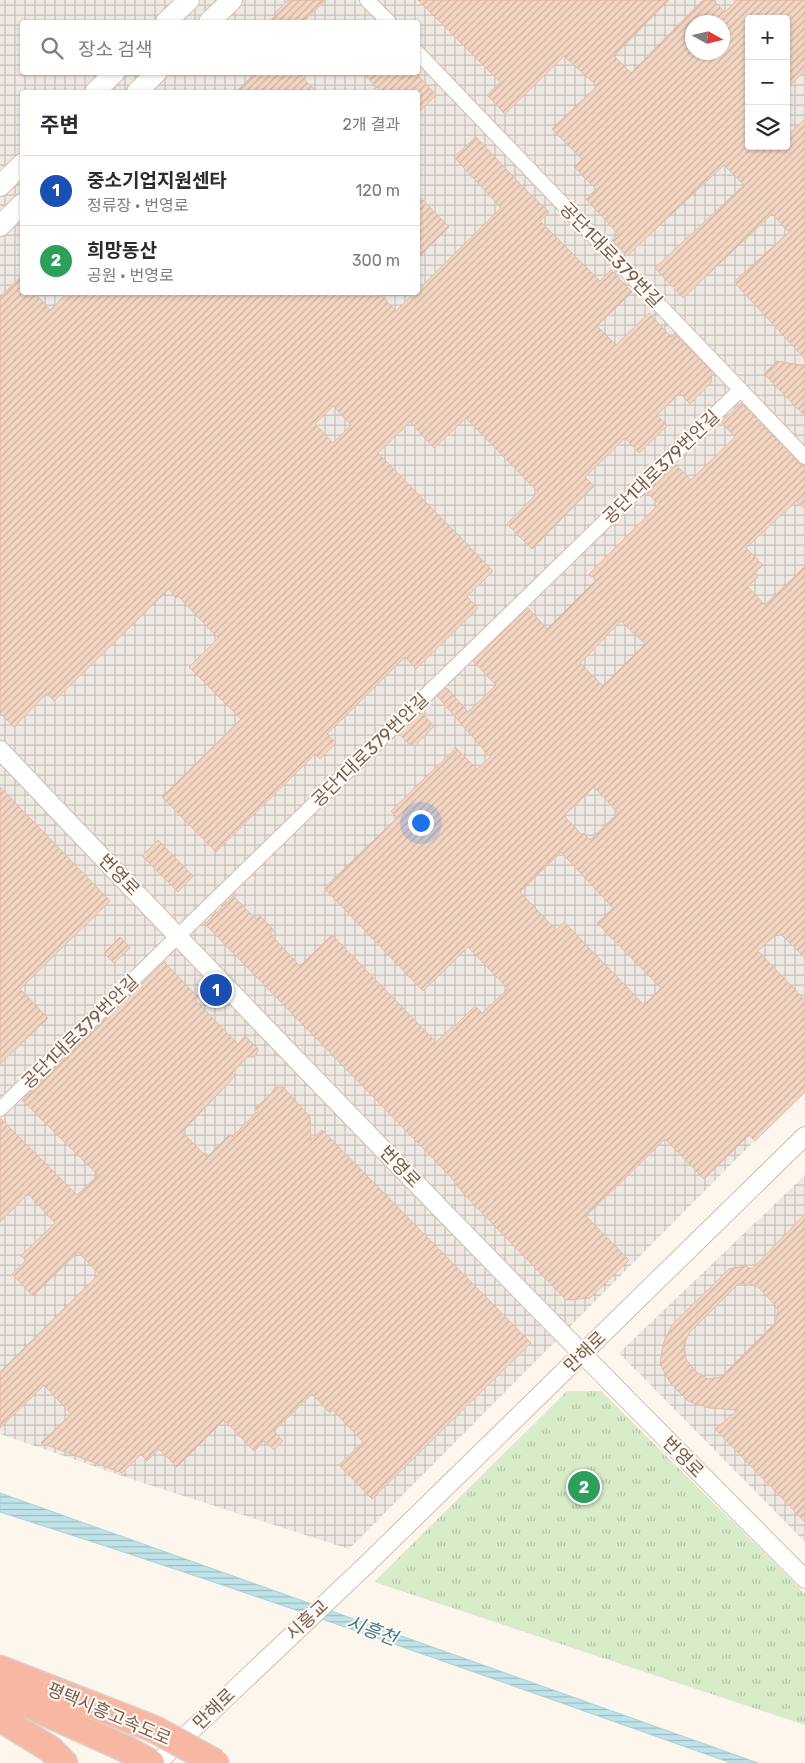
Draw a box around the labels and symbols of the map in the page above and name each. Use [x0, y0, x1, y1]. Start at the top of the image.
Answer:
north arrow [685, 15, 730, 60]
street label: 공단1대로379번길 [555, 198, 667, 312]
street label: 공단1대로379번안길 [598, 405, 724, 529]
street label: 공단1대로379번안길 [307, 688, 433, 812]
your location [408, 810, 434, 836]
street label: 번영로 [94, 849, 144, 901]
street label: 공단1대로379번안길 [17, 970, 143, 1094]
pin: 1 [200, 971, 232, 1009]
street label: 번영로 [375, 1141, 425, 1193]
street label: 만해로 [559, 1327, 611, 1377]
street label: 번영로 [658, 1432, 708, 1482]
pin: 2 [568, 1468, 600, 1506]
street label: 시흥교 [281, 1595, 333, 1645]
water label: 시흥천 [343, 1611, 402, 1651]
street label: 평택시흥고속도로 [44, 1678, 174, 1750]
street label: 만해로 [188, 1684, 240, 1734]

